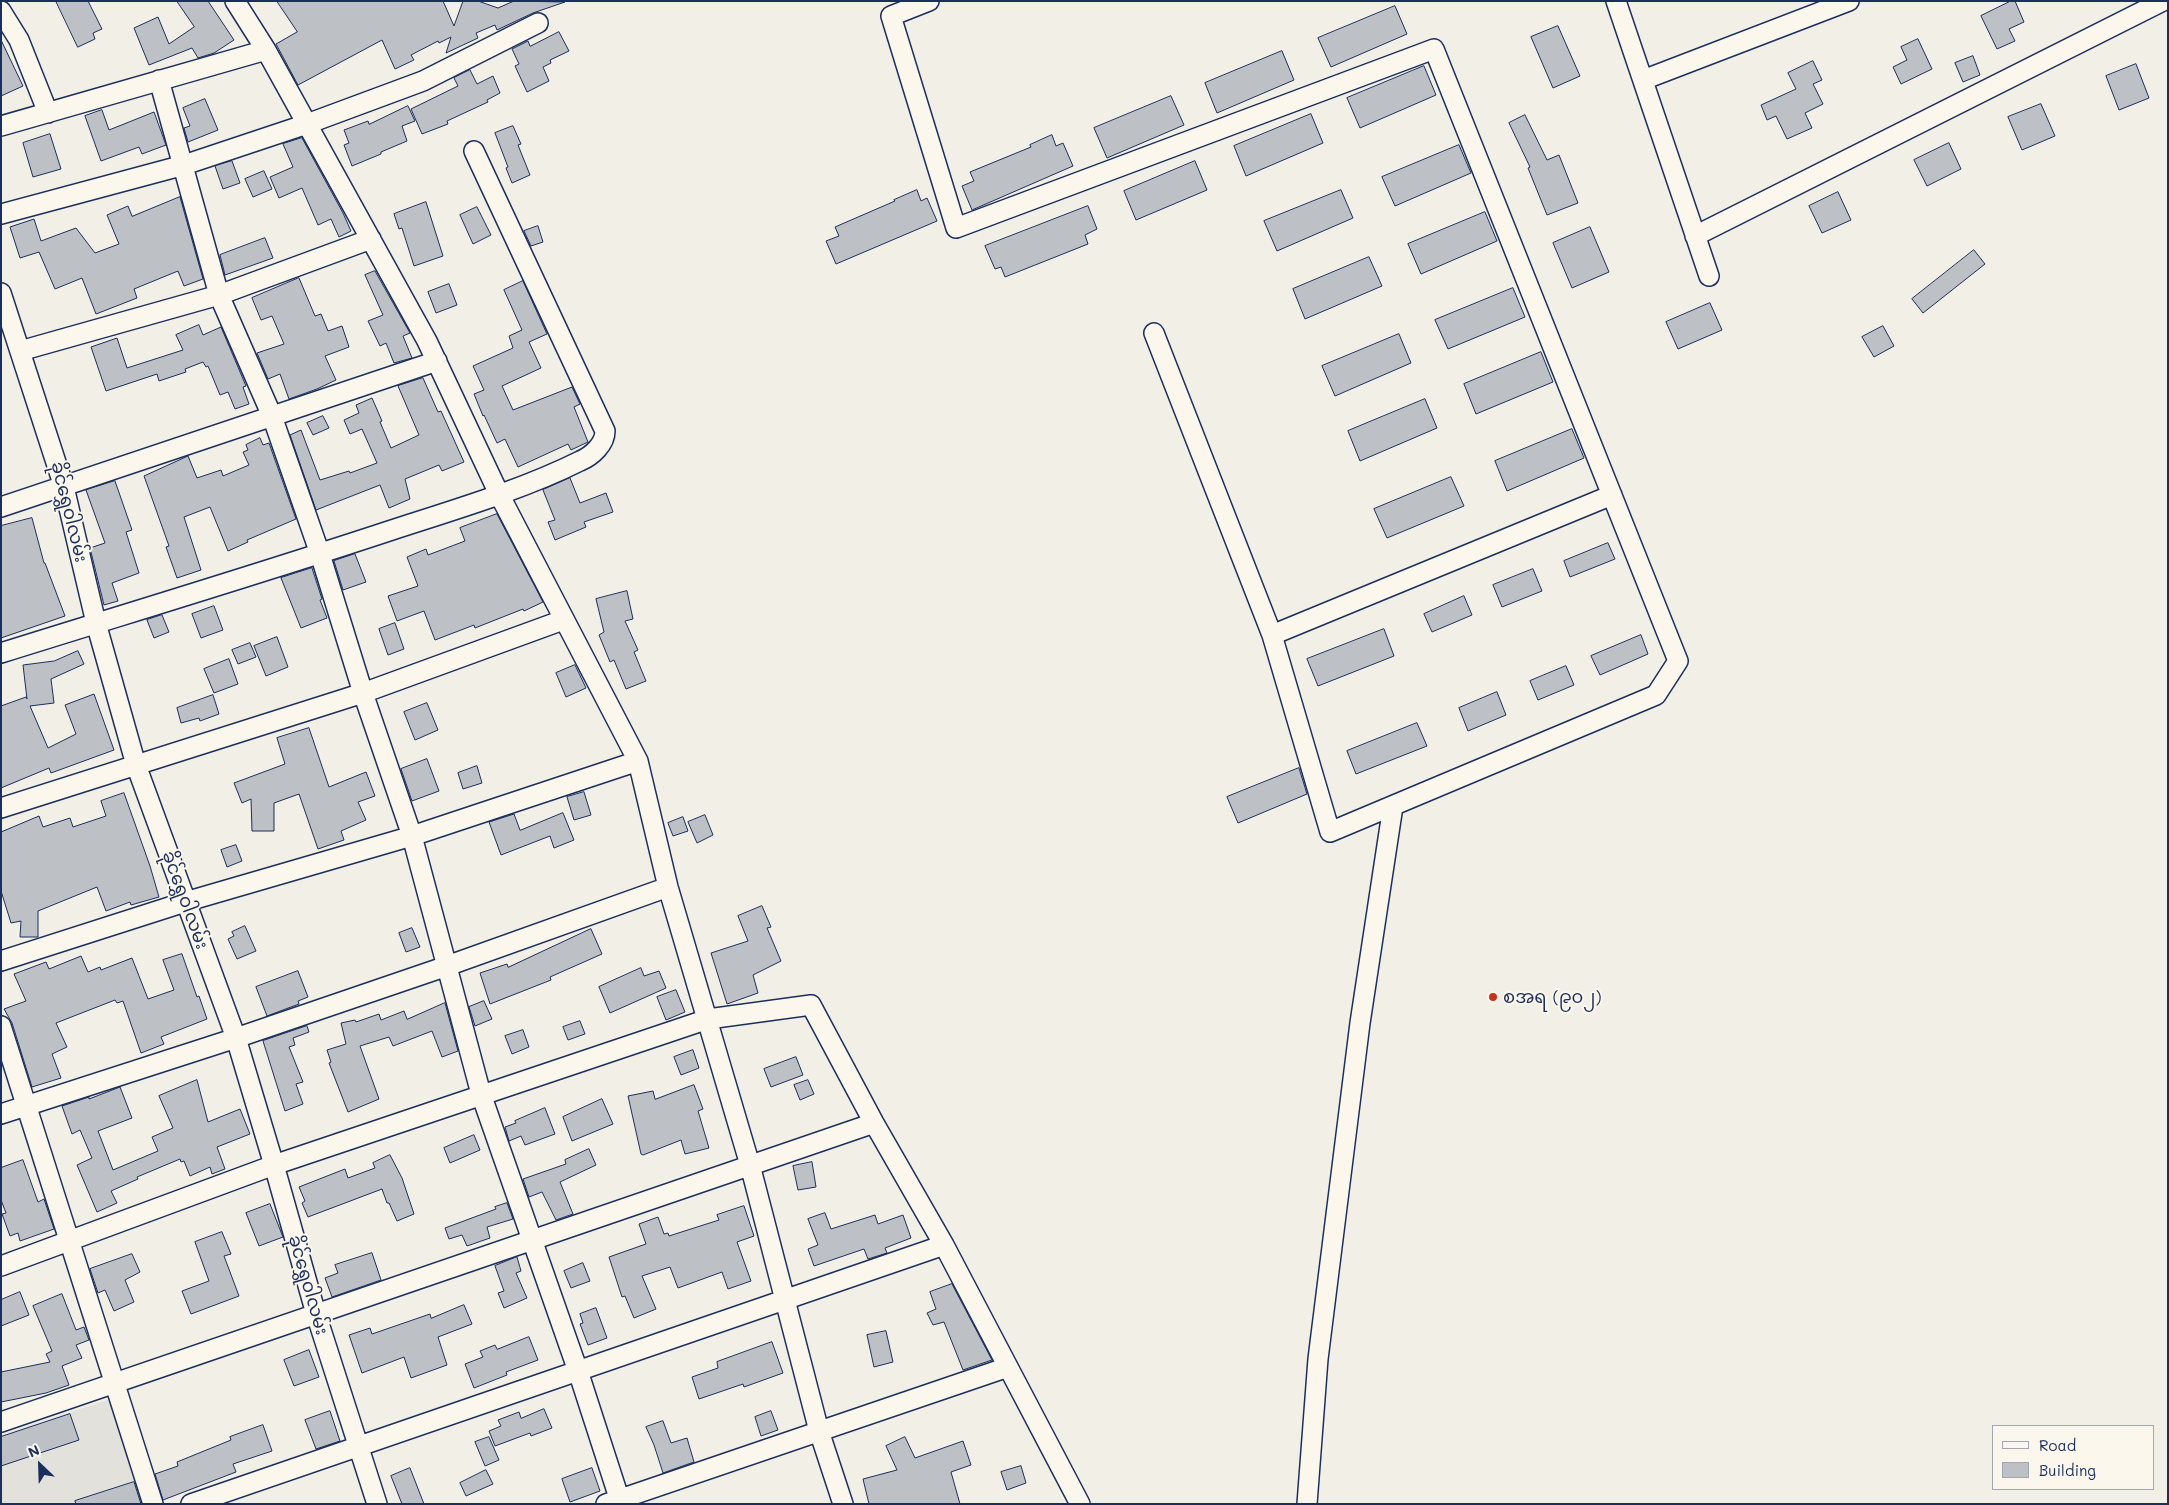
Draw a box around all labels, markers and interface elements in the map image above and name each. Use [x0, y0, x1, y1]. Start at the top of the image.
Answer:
street label: ခိုင်ရွှေဝါလမ်း [46, 459, 92, 565]
street label: ခိုင်ရွှေဝါလမ်း [157, 848, 213, 952]
place label: စအရ (၉၀၂) [1503, 986, 1602, 1008]
marker: စအရ (၉၀၂) [1487, 991, 1499, 1003]
street label: ခိုင်ရွှေဝါလမ်း [283, 1233, 333, 1337]
legend [1992, 1425, 2154, 1490]
text: Road [2039, 1435, 2076, 1455]
north arrow [15, 1440, 65, 1490]
text: N [25, 1440, 42, 1462]
text: Building [2039, 1460, 2096, 1480]

